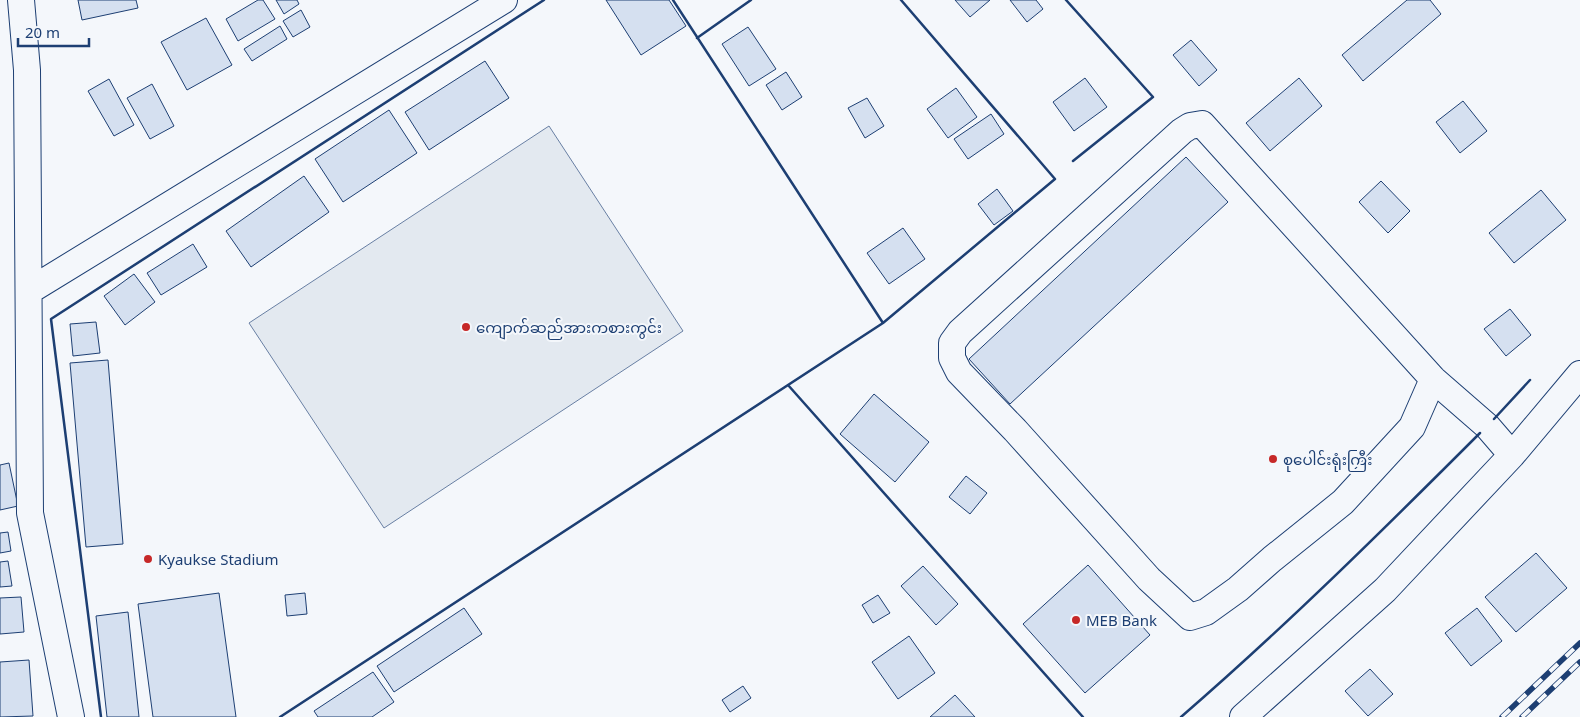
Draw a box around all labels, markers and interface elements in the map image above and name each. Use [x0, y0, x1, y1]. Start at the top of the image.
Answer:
scale bar [18, 15, 89, 47]
text: 20 m [25, 22, 60, 42]
place label: ကျောက်ဆည်အားကစားကွင်း [476, 317, 662, 340]
marker: ကျောက်ဆည်အားကစားကွင်း [460, 321, 472, 333]
place label: စုပေါင်းရုံးကြီး [1283, 449, 1372, 472]
marker: စုပေါင်းရုံးကြီး [1267, 453, 1279, 465]
place label: Kyaukse Stadium [158, 549, 279, 569]
marker: Kyaukse Stadium [142, 553, 154, 565]
place label: MEB Bank [1086, 610, 1157, 630]
marker: MEB Bank [1070, 614, 1082, 626]

